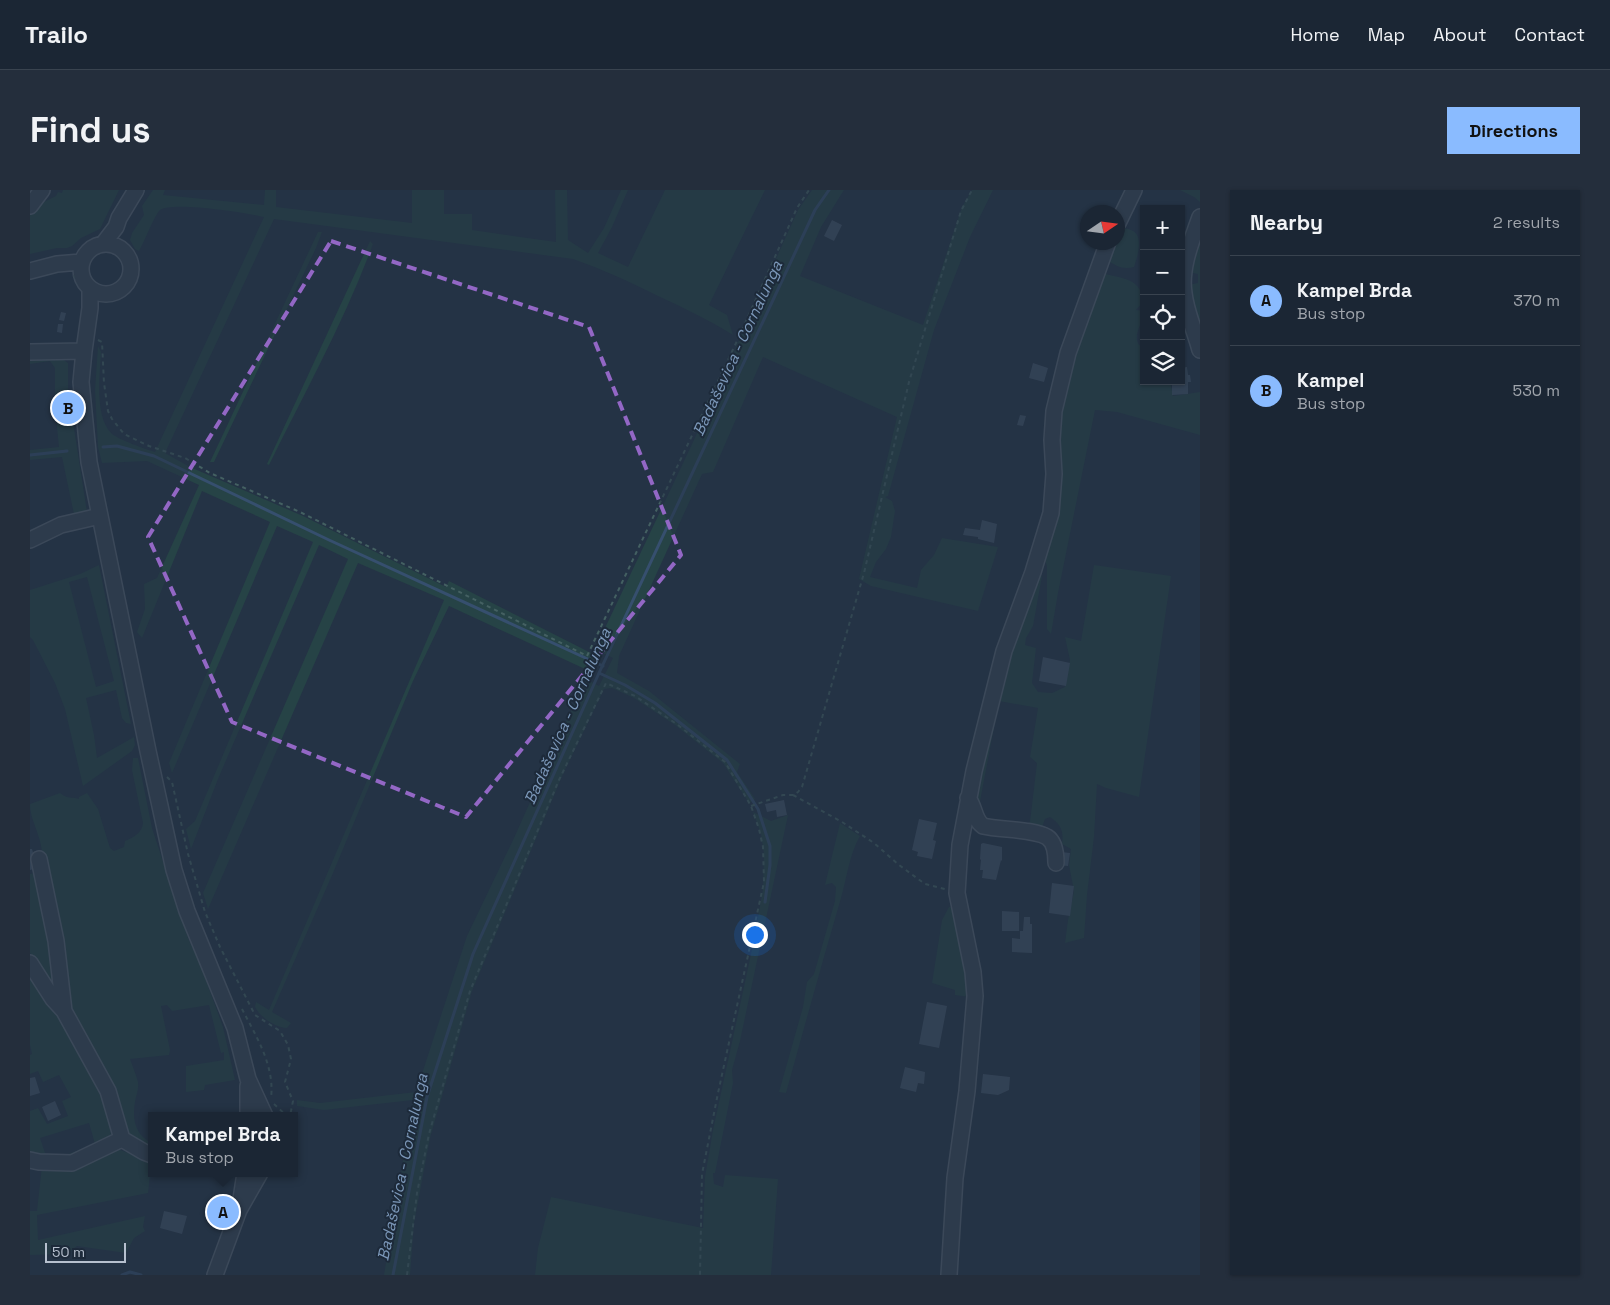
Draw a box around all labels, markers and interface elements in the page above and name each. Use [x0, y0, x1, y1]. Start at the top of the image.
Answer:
text: Trailo [25, 19, 88, 50]
text: Home [1291, 23, 1340, 46]
text: Map [1368, 23, 1405, 46]
text: About [1433, 23, 1487, 46]
text: Contact [1515, 23, 1585, 46]
button: Directions [1447, 107, 1580, 154]
text: Find us [30, 108, 151, 152]
north arrow [1080, 205, 1125, 250]
map controls [1140, 205, 1185, 385]
button: + [1140, 205, 1185, 250]
text: Nearby [1250, 209, 1323, 236]
text: 2 results [1493, 212, 1560, 233]
button: − [1140, 250, 1185, 295]
water label: Badaševica - Cornalunga [688, 257, 788, 439]
text: Kampel Brda [1297, 278, 1412, 303]
text: A [1261, 290, 1271, 311]
text: 370 m [1513, 290, 1560, 311]
button: locate [1140, 295, 1185, 340]
text: Bus stop [1297, 303, 1365, 324]
button: layers [1140, 340, 1185, 385]
text: Kampel [1297, 368, 1364, 393]
text: B [1261, 380, 1271, 401]
text: 530 m [1513, 380, 1560, 401]
pin: B [52, 389, 84, 427]
text: Bus stop [1297, 393, 1365, 414]
water label: Badaševica - Cornalunga [519, 624, 616, 808]
your location [742, 922, 768, 948]
water label: Badaševica - Cornalunga [372, 1071, 433, 1263]
popup [148, 1112, 298, 1177]
text: Kampel Brda [166, 1122, 280, 1147]
text: Bus stop [166, 1147, 234, 1168]
pin: A [207, 1193, 239, 1231]
scale bar [45, 1240, 126, 1263]
text: 50 m [52, 1243, 85, 1261]

